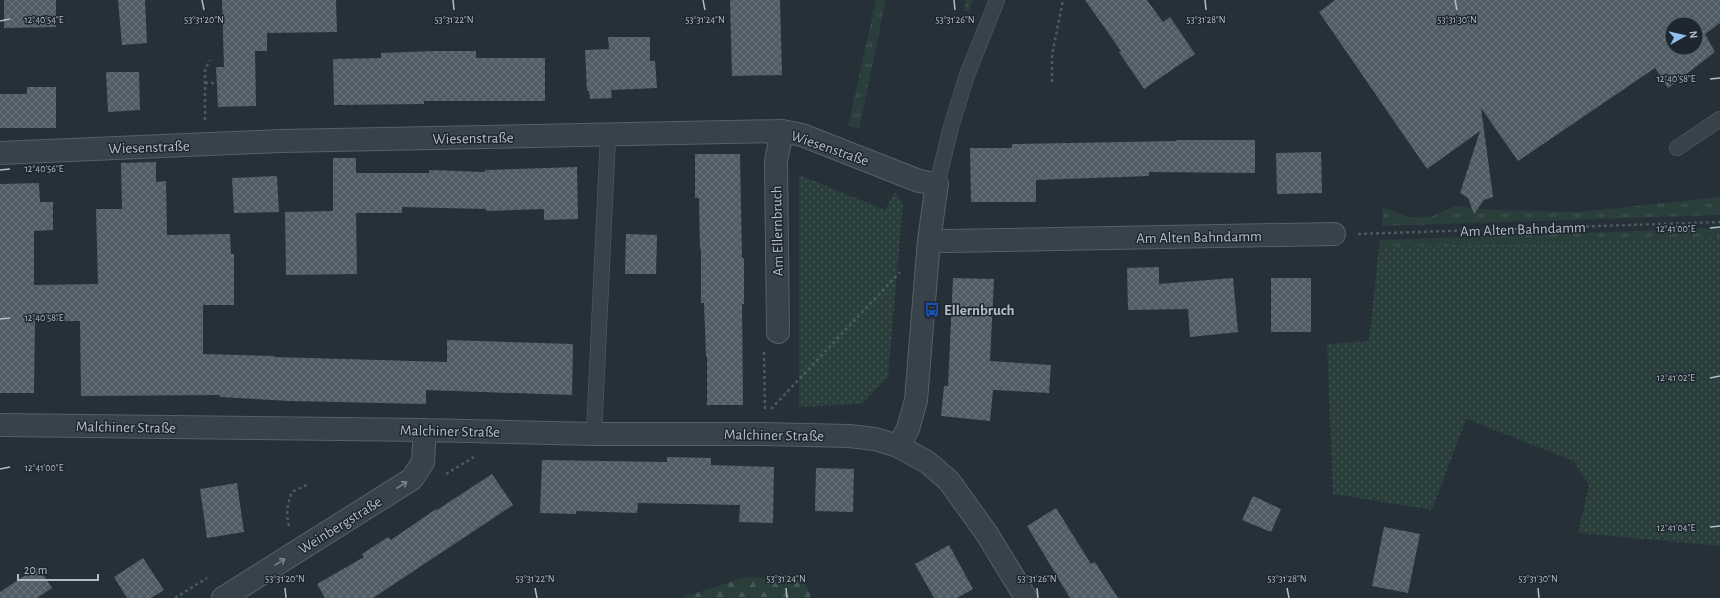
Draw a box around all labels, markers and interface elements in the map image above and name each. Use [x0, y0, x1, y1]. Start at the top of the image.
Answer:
text: 12°40'54"E [24, 15, 64, 25]
text: 53°31'20"N [184, 15, 224, 25]
text: 53°31'22"N [434, 15, 474, 25]
text: 53°31'24"N [685, 15, 725, 25]
text: 53°31'26"N [935, 15, 975, 25]
text: 53°31'28"N [1186, 15, 1226, 25]
text: 53°31'30"N [1437, 15, 1477, 25]
north arrow [1664, 16, 1704, 56]
text: N [1687, 30, 1699, 39]
text: 12°40'58"E [1656, 74, 1696, 84]
street label: Wiesenstraße [789, 128, 871, 169]
street label: Wiesenstraße [432, 130, 514, 147]
street label: Wiesenstraße [108, 139, 190, 156]
text: 12°40'56"E [24, 164, 64, 174]
street label: Am Ellernbruch [769, 185, 786, 276]
street label: Am Alten Bahndamm [1460, 220, 1586, 239]
text: 12°41'00"E [1656, 224, 1696, 234]
street label: Am Alten Bahndamm [1136, 229, 1262, 246]
bus stop icon: Ellernbruch [923, 301, 941, 319]
place label: Ellernbruch [944, 303, 1014, 318]
text: 12°40'58"E [24, 313, 64, 323]
text: 12°41'02"E [1657, 373, 1695, 383]
street label: Malchiner Straße [76, 419, 176, 436]
street label: Malchiner Straße [400, 423, 500, 440]
street label: Malchiner Straße [724, 427, 824, 444]
text: 12°41'00"E [24, 463, 64, 473]
one-way arrow [396, 481, 408, 489]
street label: Weinbergstraße [296, 494, 385, 557]
text: 12°41'04"E [1657, 523, 1695, 533]
scale bar [18, 556, 98, 582]
one-way arrow [274, 558, 286, 566]
text: 20 m [24, 564, 47, 576]
text: 53°31'20"N [265, 574, 305, 584]
text: 53°31'22"N [515, 574, 555, 584]
text: 53°31'24"N [766, 574, 806, 584]
text: 53°31'26"N [1017, 574, 1057, 584]
text: 53°31'28"N [1267, 574, 1307, 584]
text: 53°31'30"N [1518, 574, 1558, 584]

